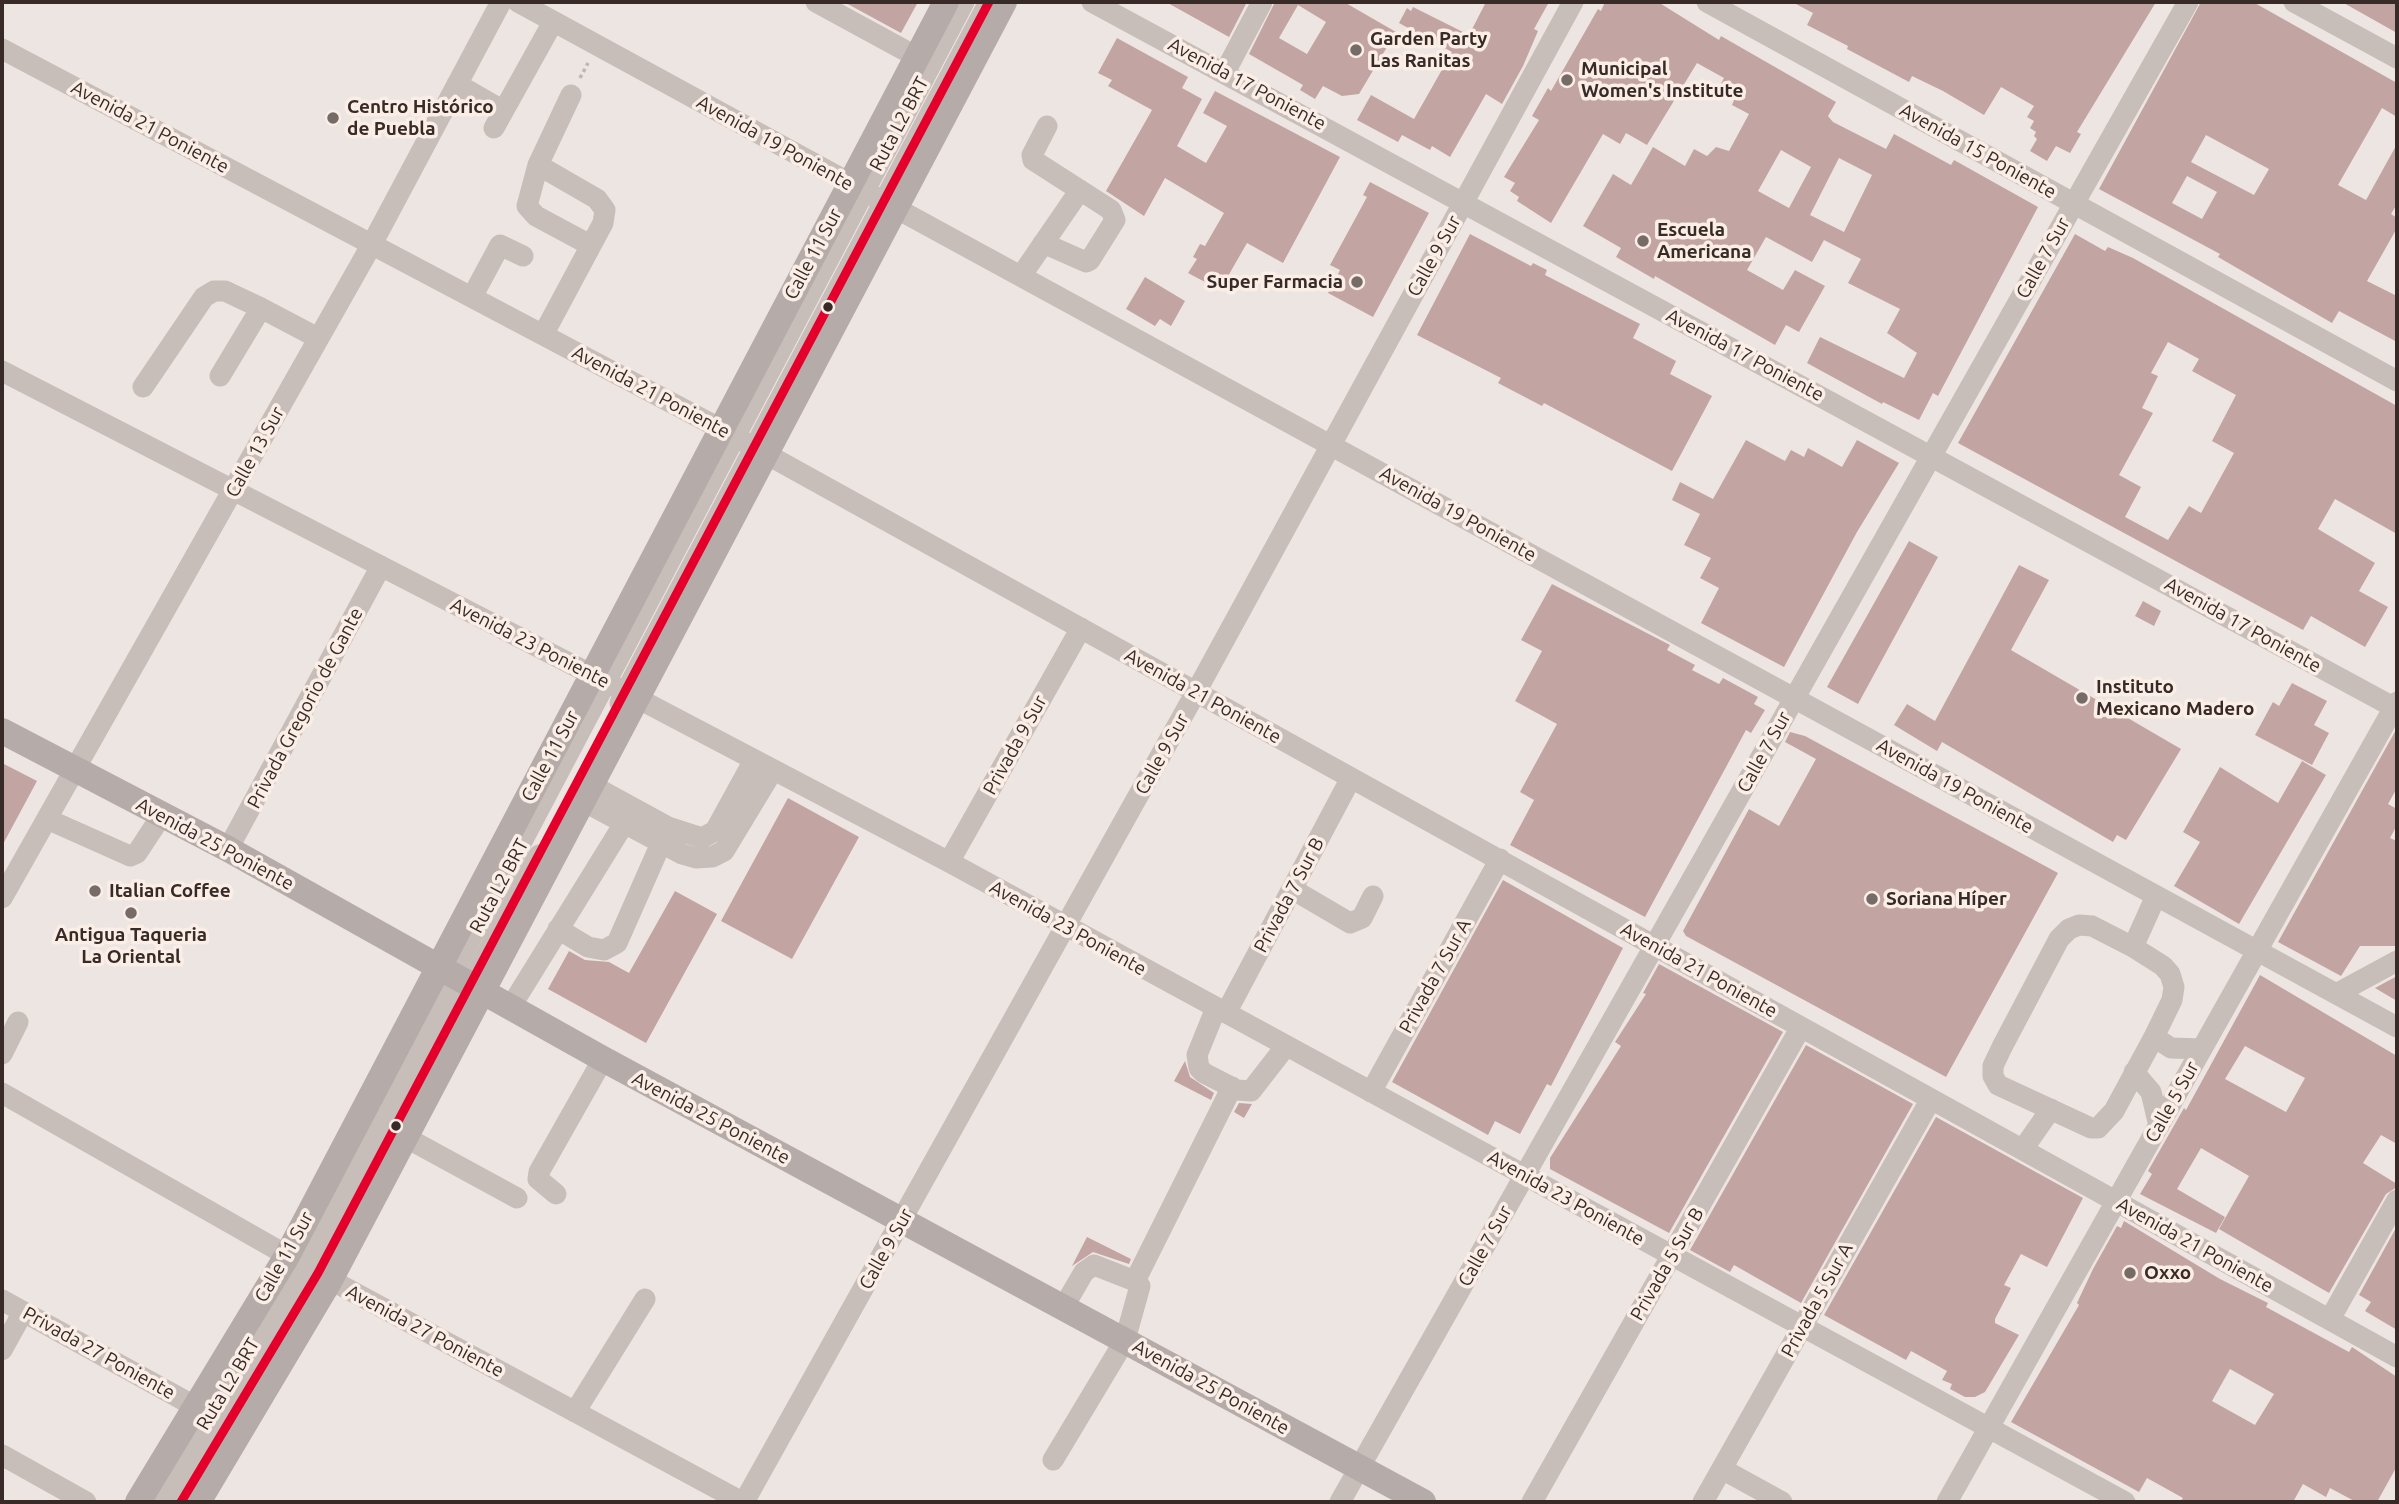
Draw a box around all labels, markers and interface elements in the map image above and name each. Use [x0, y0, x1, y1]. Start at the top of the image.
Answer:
place label: Garden Party Las Ranitas [1370, 28, 1487, 72]
street label: Avenida 17 Poniente [1164, 33, 1330, 135]
marker: Garden Party Las Ranitas [1348, 42, 1364, 58]
place label: Municipal Women's Institute [1581, 58, 1743, 102]
marker: Municipal Women's Institute [1559, 72, 1575, 88]
street label: Ruta L2 BRT [865, 73, 933, 175]
street label: Avenida 21 Poniente [67, 76, 233, 178]
street label: Avenida 19 Poniente [693, 91, 857, 195]
place label: Centro Histórico de Puebla [347, 96, 494, 140]
street label: Avenida 15 Poniente [1896, 99, 2060, 203]
marker: Centro Histórico de Puebla [325, 110, 341, 126]
street label: Calle 11 Sur [779, 204, 847, 304]
street label: Calle 9 Sur [1402, 211, 1466, 301]
street label: Calle 7 Sur [2011, 213, 2075, 303]
place label: Escuela Americana [1657, 219, 1751, 263]
marker: Escuela Americana [1635, 233, 1651, 249]
place label: Super Farmacia [1207, 271, 1343, 293]
marker: Super Farmacia [1349, 274, 1365, 290]
unlabelled marker [821, 300, 835, 314]
street label: Avenida 17 Poniente [1662, 304, 1828, 406]
street label: Avenida 21 Poniente [568, 341, 734, 443]
street label: Calle 13 Sur [221, 403, 289, 501]
street label: Avenida 19 Poniente [1376, 462, 1540, 566]
street label: Avenida 17 Poniente [2161, 573, 2325, 677]
street label: Avenida 23 Poniente [447, 593, 613, 693]
street label: Privada Gregorio de Gante [242, 604, 368, 812]
street label: Avenida 21 Poniente [1121, 644, 1285, 748]
place label: Instituto Mexicano Madero [2096, 676, 2254, 720]
marker: Instituto Mexicano Madero [2074, 690, 2090, 706]
street label: Privada 9 Sur [978, 691, 1052, 799]
street label: Calle 11 Sur [516, 706, 584, 806]
street label: Calle 7 Sur [1732, 707, 1796, 797]
street label: Calle 9 Sur [1130, 709, 1194, 799]
street label: Avenida 19 Poniente [1873, 734, 2037, 838]
street label: Avenida 25 Poniente [132, 793, 298, 895]
street label: Privada 7 Sur B [1249, 834, 1329, 956]
street label: Ruta L2 BRT [465, 835, 533, 937]
street label: Avenida 23 Poniente [986, 876, 1150, 980]
place label: Italian Coffee [109, 880, 231, 902]
marker: Italian Coffee [87, 883, 103, 899]
place label: Soriana Híper [1886, 888, 2007, 910]
marker: Soriana Híper [1864, 891, 1880, 907]
marker: Antigua Taqueria La Oriental [123, 905, 139, 921]
street label: Privada 7 Sur A [1394, 915, 1476, 1037]
street label: Avenida 21 Poniente [1617, 918, 1781, 1022]
place label: Antigua Taqueria La Oriental [55, 924, 207, 968]
street label: Calle 5 Sur [2140, 1057, 2204, 1147]
street label: Avenida 25 Poniente [628, 1067, 794, 1169]
unlabelled marker [389, 1119, 403, 1133]
street label: Avenida 23 Poniente [1484, 1146, 1648, 1250]
street label: Avenida 21 Poniente [2113, 1193, 2277, 1297]
street label: Calle 7 Sur [1453, 1201, 1517, 1291]
street label: Privada 5 Sur B [1625, 1203, 1709, 1325]
street label: Calle 9 Sur [854, 1204, 918, 1294]
street label: Calle 11 Sur [250, 1208, 318, 1306]
street label: Privada 5 Sur A [1776, 1239, 1858, 1361]
place label: Oxxo [2144, 1262, 2191, 1284]
marker: Oxxo [2122, 1265, 2138, 1281]
street label: Avenida 27 Poniente [342, 1280, 508, 1382]
street label: Privada 27 Poniente [19, 1302, 179, 1404]
street label: Ruta L2 BRT [192, 1334, 264, 1434]
street label: Avenida 25 Poniente [1129, 1335, 1293, 1439]

